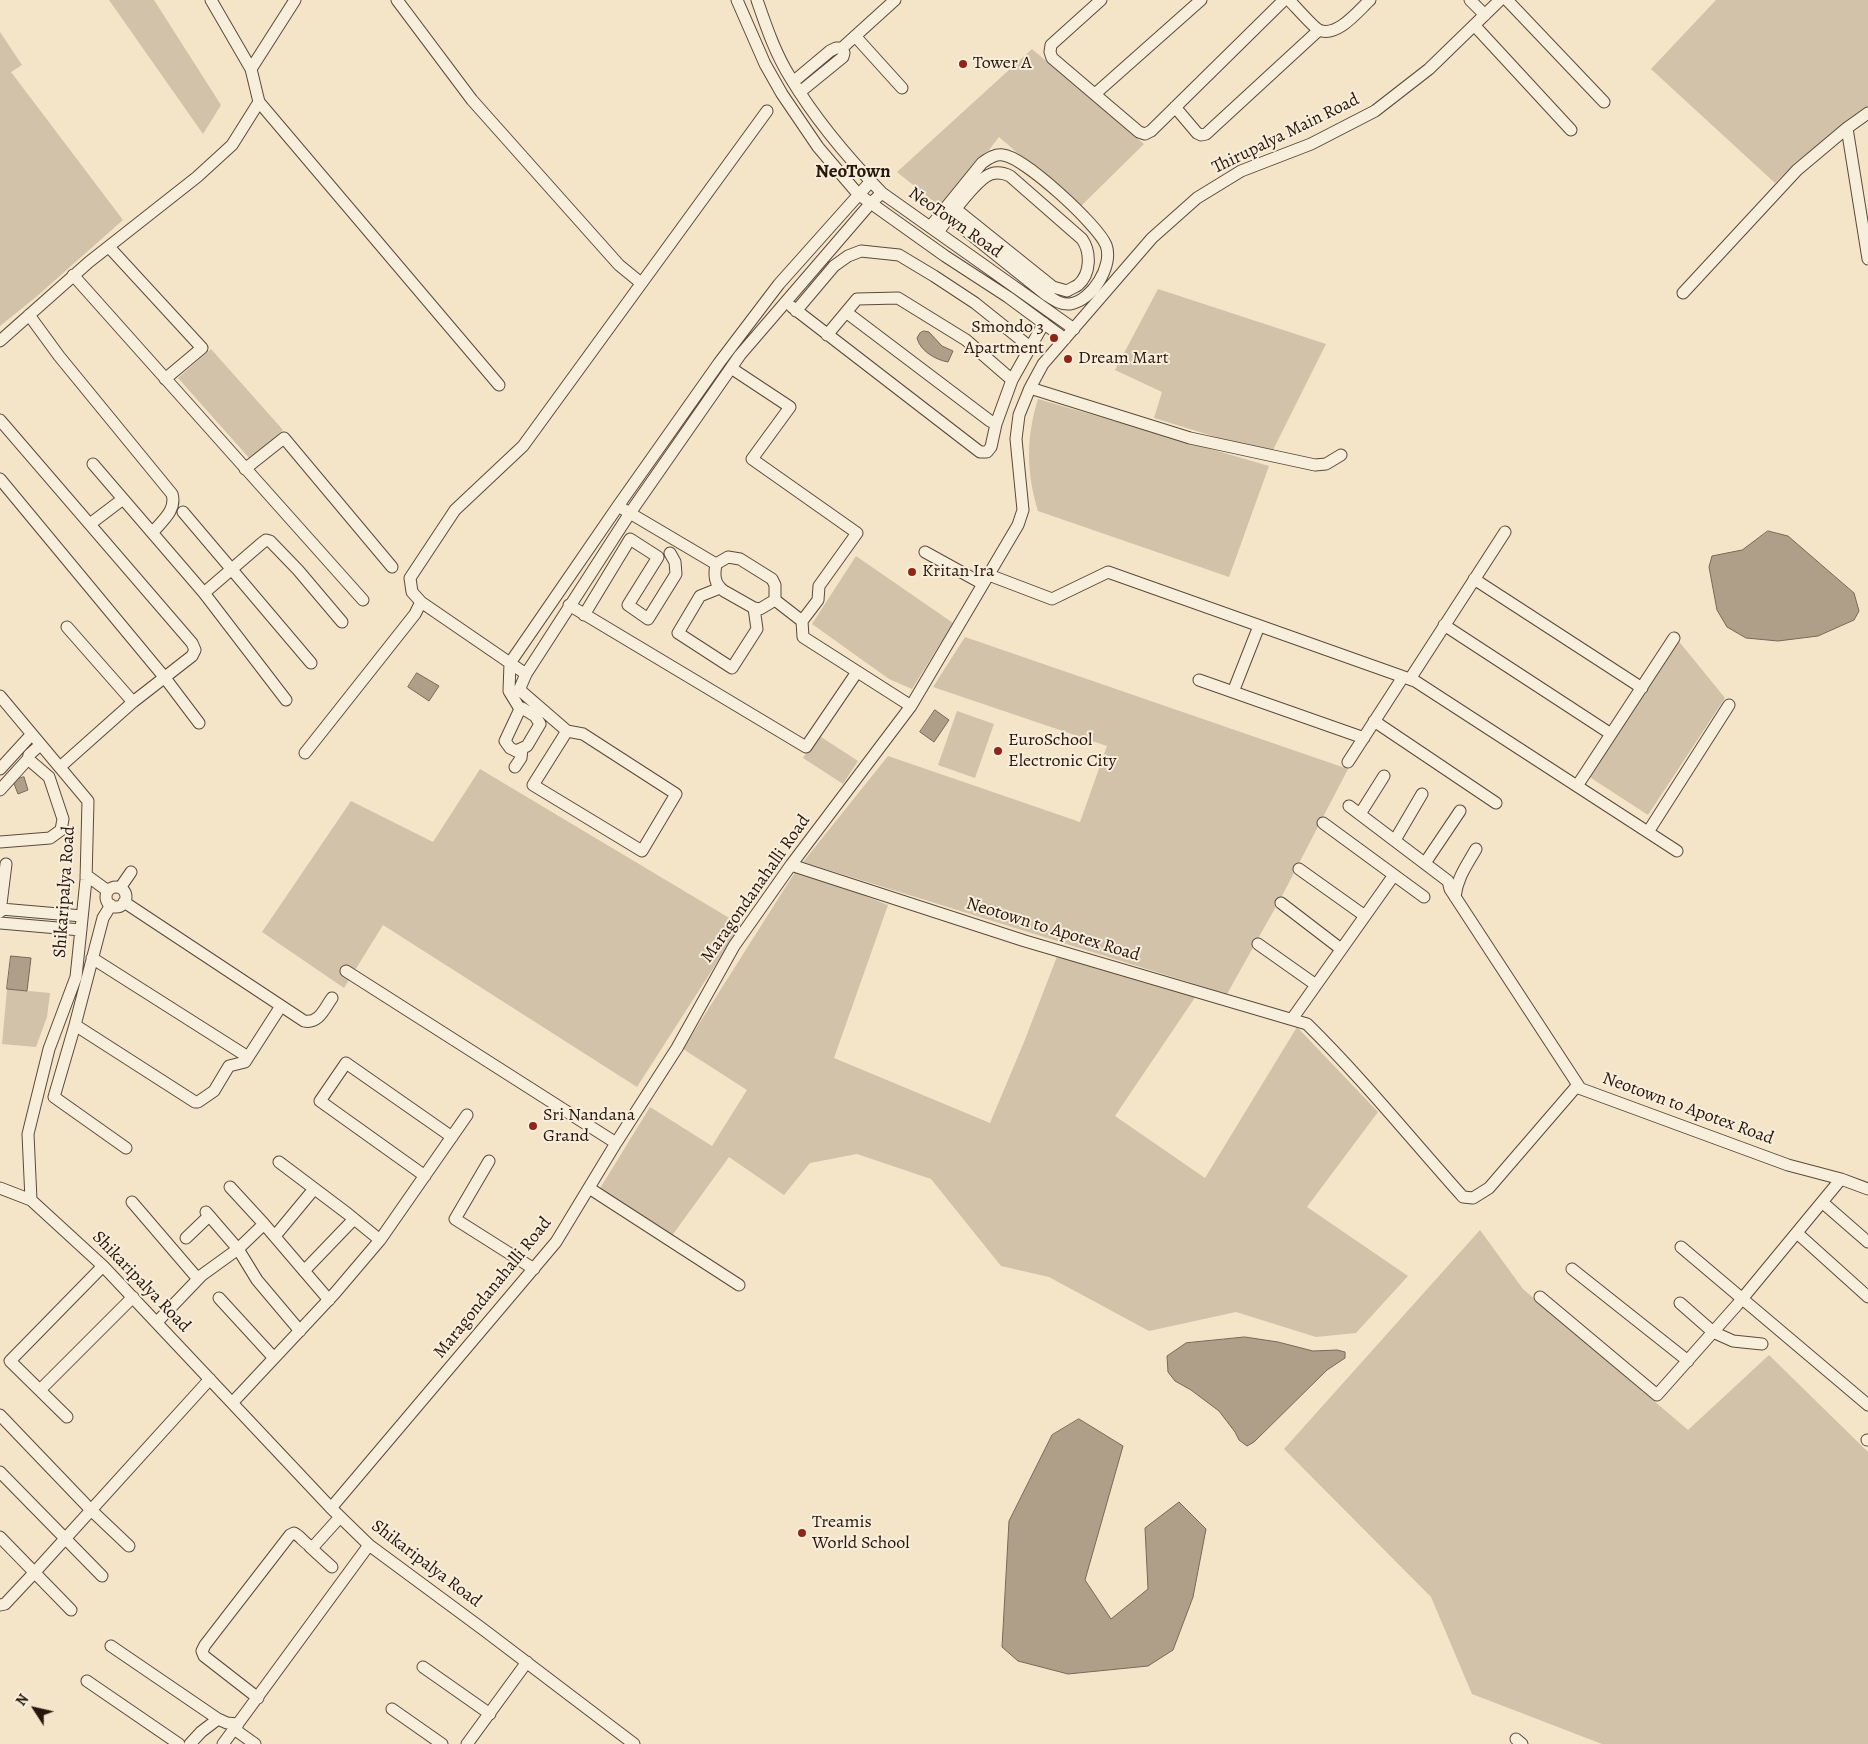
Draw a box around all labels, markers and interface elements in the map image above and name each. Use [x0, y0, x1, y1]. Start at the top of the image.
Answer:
place label: Tower A [973, 53, 1032, 75]
marker: Tower A [957, 58, 969, 70]
street label: Thirupalya Main Road [1209, 89, 1363, 179]
district label: NeoTown [815, 161, 891, 183]
street label: NeoTown Road [904, 183, 1006, 263]
place label: Smondo 3 Apartment [964, 317, 1044, 359]
marker: Smondo 3 Apartment [1048, 332, 1060, 344]
place label: Dream Mart [1078, 348, 1169, 370]
marker: Dream Mart [1062, 353, 1074, 365]
place label: Kritan Ira [922, 561, 994, 583]
marker: Kritan Ira [906, 566, 918, 578]
place label: EuroSchool Electronic City [1008, 730, 1116, 772]
marker: EuroSchool Electronic City [992, 745, 1004, 757]
street label: Maragondanahalli Road [697, 811, 815, 967]
street label: Shikaripalya Road [50, 825, 80, 959]
street label: Neotown to Apotex Road [963, 893, 1143, 967]
street label: Neotown to Apotex Road [1599, 1068, 1777, 1150]
place label: Sri Nandana Grand [543, 1105, 635, 1148]
marker: Sri Nandana Grand [527, 1120, 539, 1132]
street label: Maragondanahalli Road [429, 1213, 557, 1363]
street label: Shikaripalya Road [87, 1227, 195, 1337]
place label: Treamis World School [812, 1512, 910, 1555]
street label: Shikaripalya Road [367, 1516, 485, 1612]
marker: Treamis World School [796, 1527, 808, 1539]
north arrow [10, 1684, 60, 1734]
text: N [12, 1690, 33, 1710]

